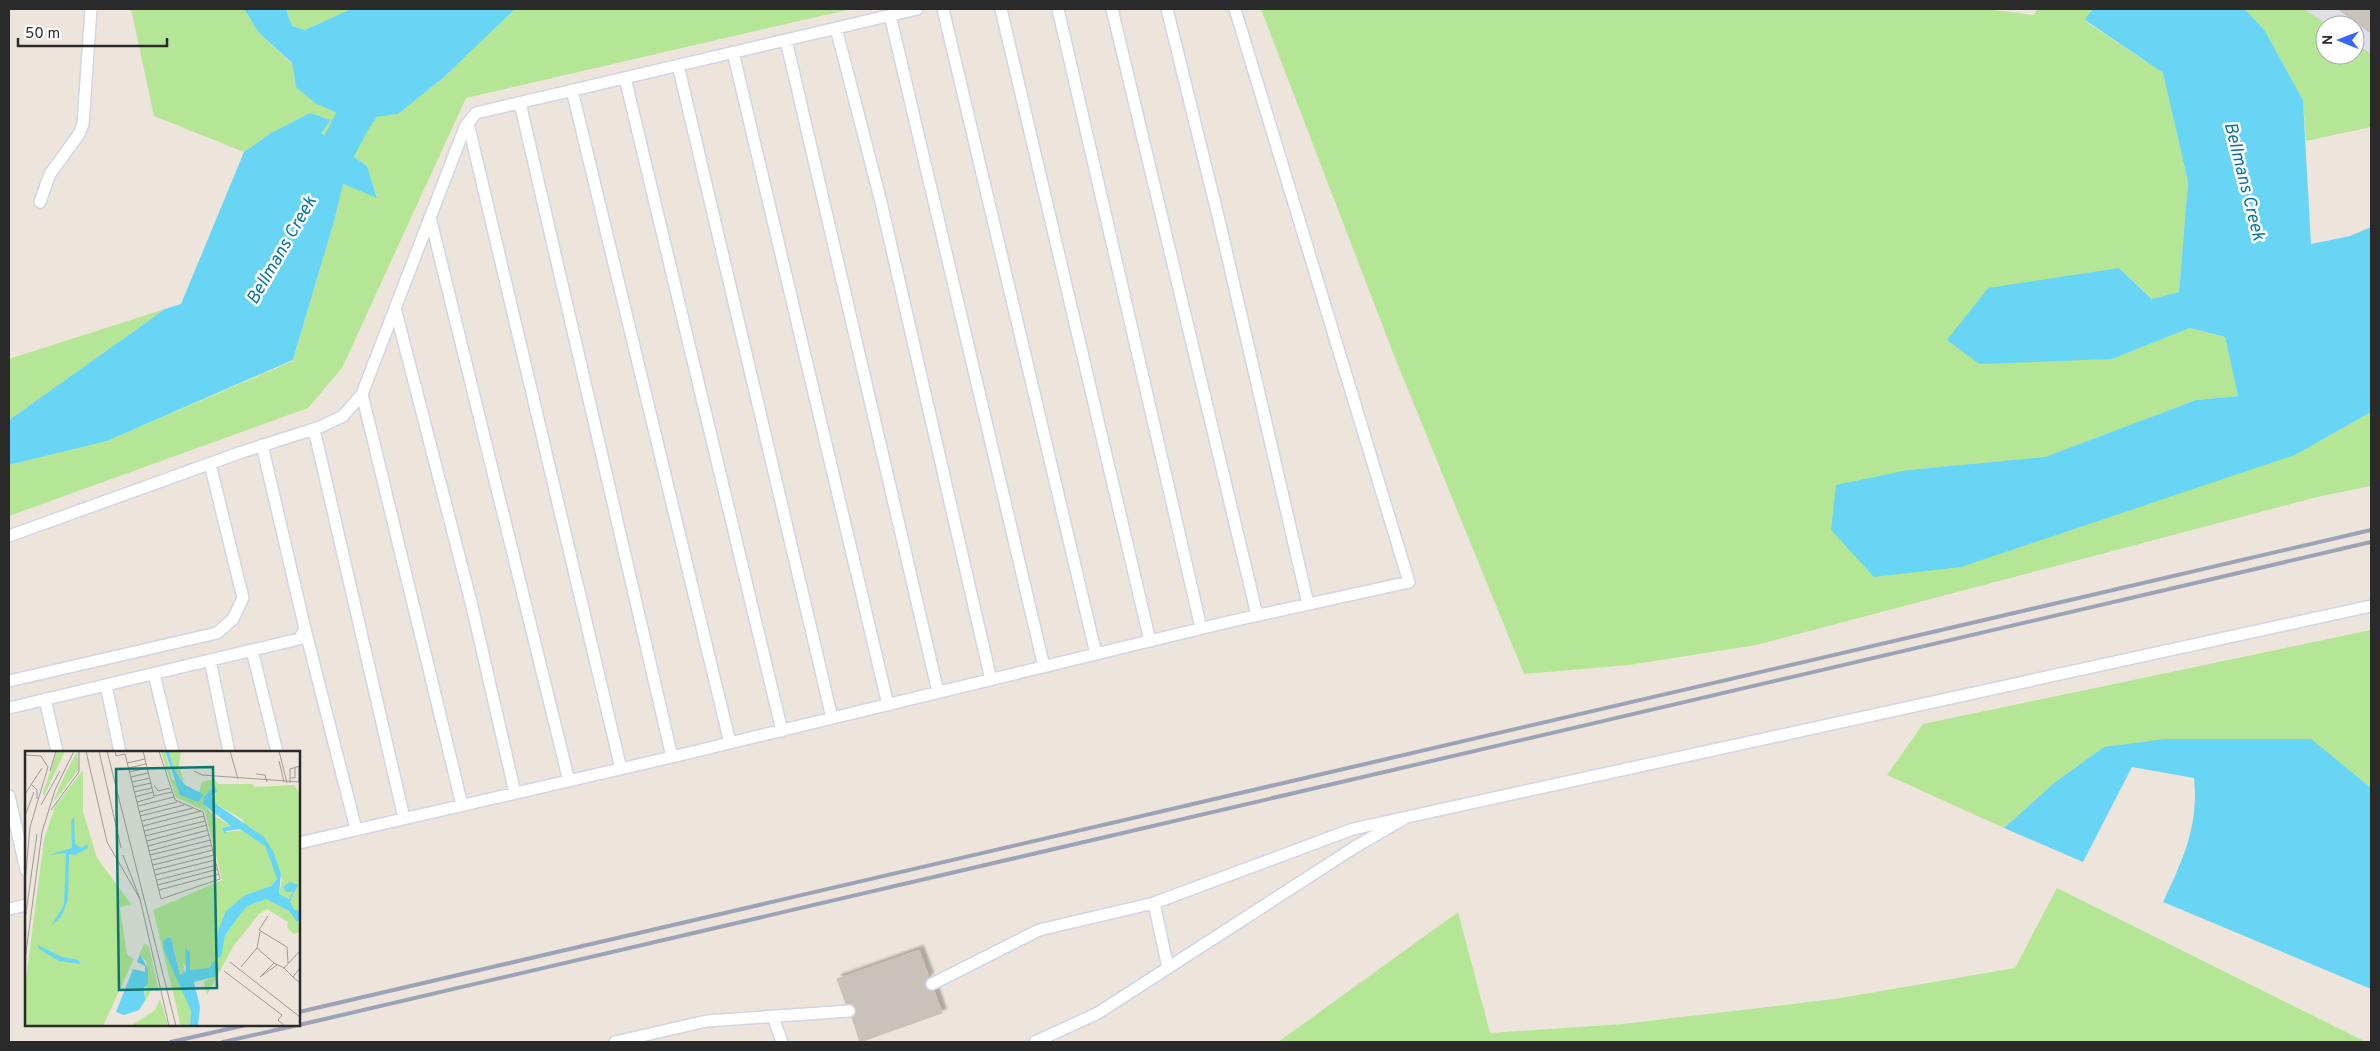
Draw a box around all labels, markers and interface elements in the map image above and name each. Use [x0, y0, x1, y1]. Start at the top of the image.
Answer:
scale bar [18, 15, 166, 47]
north arrow [2315, 15, 2365, 65]
text: 50 m [25, 25, 60, 44]
text: N [2320, 35, 2337, 45]
water label: Bellmans Creek [2218, 120, 2270, 244]
water label: Bellmans Creek [242, 192, 323, 309]
inset map [25, 751, 300, 1026]

